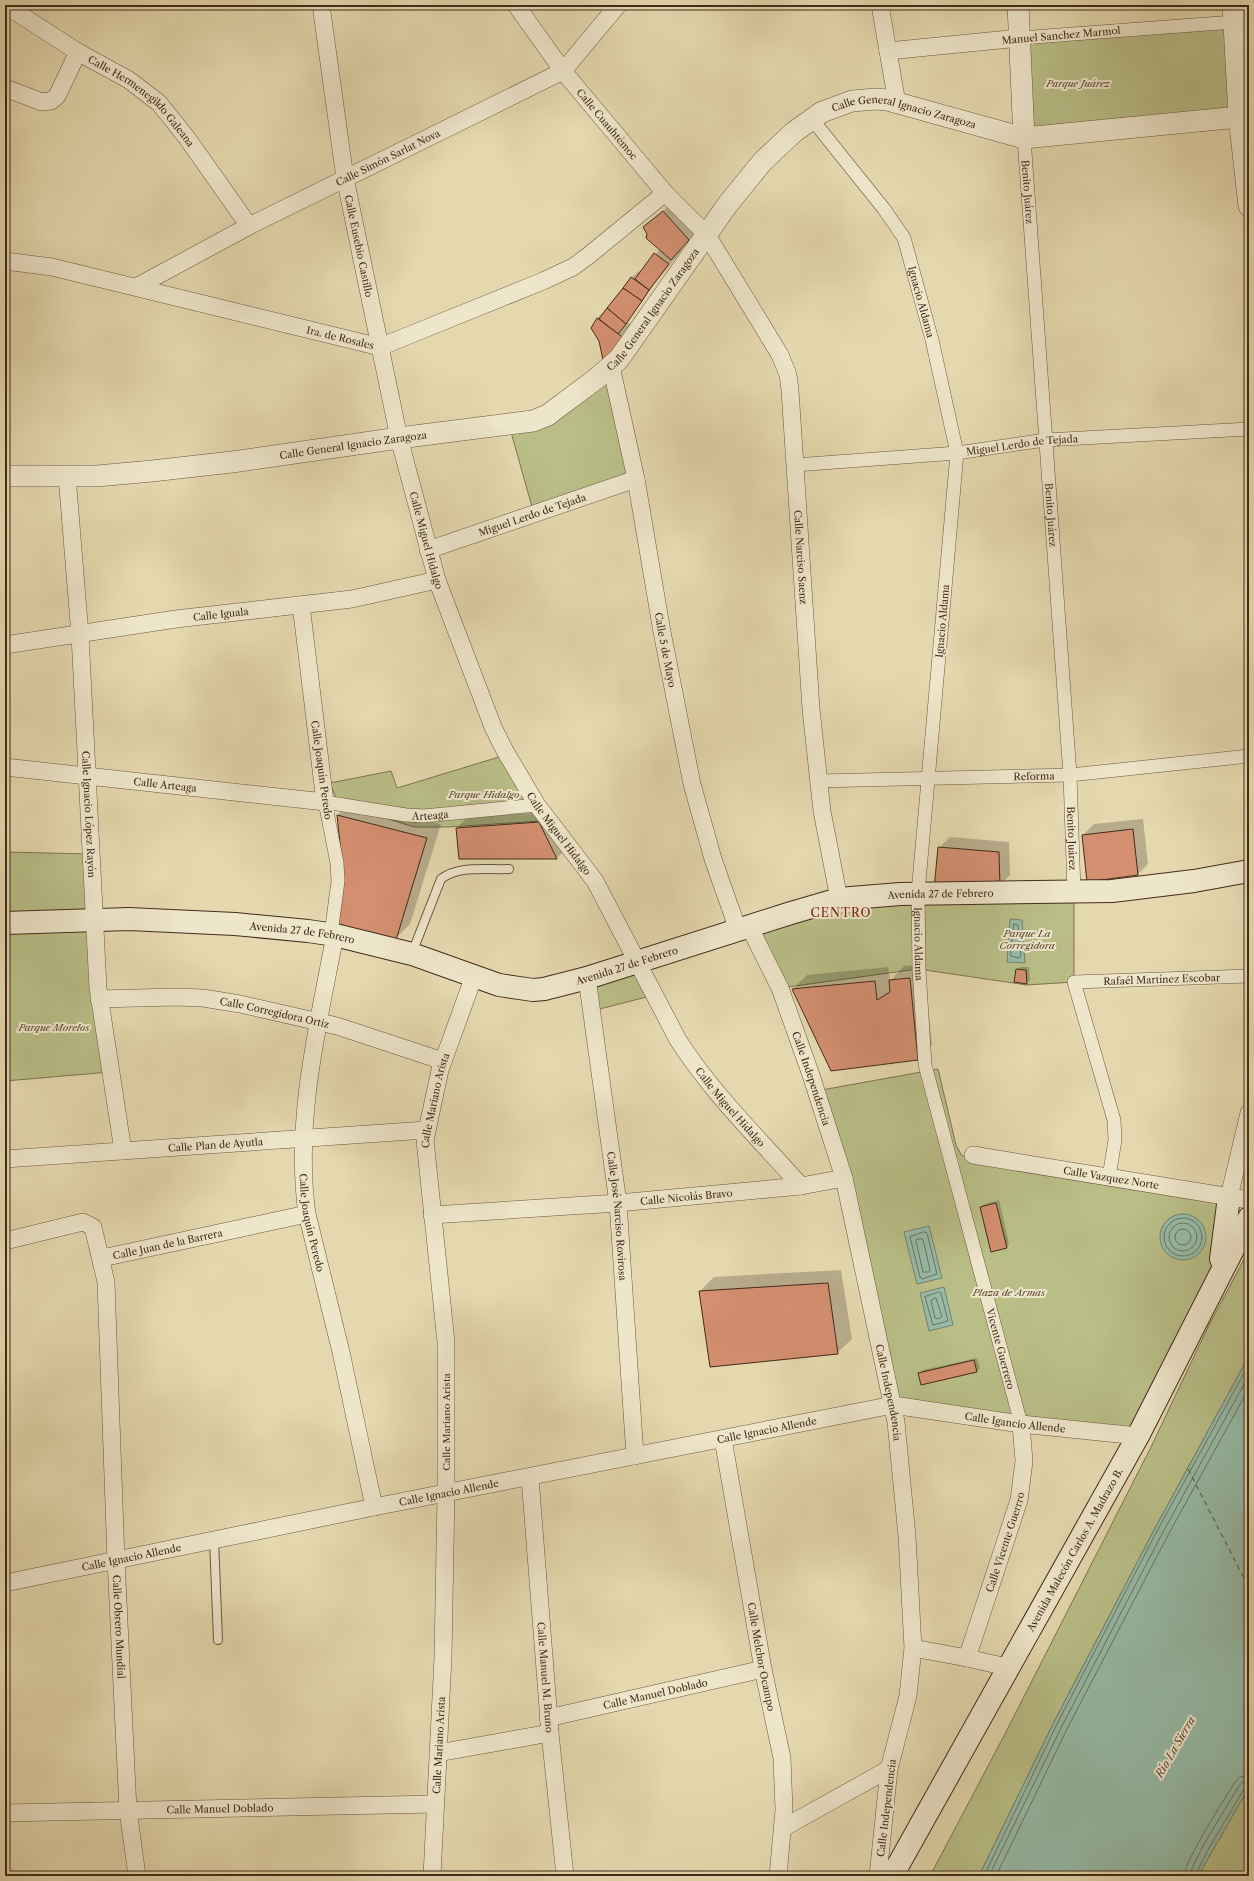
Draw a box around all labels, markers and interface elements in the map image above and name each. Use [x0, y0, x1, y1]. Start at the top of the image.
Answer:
street label: Manuel Sanchez Marmol [1001, 24, 1121, 47]
street label: Calle Hermenegildo Galeana [86, 53, 197, 150]
park label: Parque Juárez [1045, 77, 1110, 90]
street label: Calle Cuauhtémoc [573, 86, 640, 162]
street label: Calle General Ignacio Zaragoza [830, 93, 978, 132]
street label: Calle Simón Sarlat Nova [334, 126, 443, 189]
street label: Benito Juárez [1019, 159, 1036, 224]
street label: Calle Eusebio Castillo [342, 194, 376, 298]
street label: Calle General Ignacio Zaragoza [604, 245, 702, 374]
street label: Ignacio Aldama [905, 265, 937, 340]
street label: 1ra. de Rosales [305, 323, 375, 352]
street label: Calle General Ignacio Zaragoza [279, 428, 428, 462]
street label: Miguel Lerdo de Tejada [965, 432, 1079, 459]
street label: Benito Juárez [1042, 483, 1060, 547]
street label: Calle Miguel Hidalgo [407, 490, 446, 591]
street label: Miguel Lerdo de Tejada [477, 490, 588, 539]
street label: Calle Narciso Saenz [791, 510, 810, 605]
street label: Ignacio Aldama [933, 583, 952, 658]
street label: Calle Iguala [192, 605, 250, 624]
street label: Calle 5 de Mayo [652, 611, 679, 688]
street label: Calle Joaquín Peredo [308, 720, 335, 821]
street label: Calle Ignacio López Rayón [79, 750, 98, 879]
street label: Reforma [1013, 769, 1055, 783]
street label: Calle Arteaga [133, 775, 198, 795]
park label: Parque Hidalgo [448, 788, 520, 801]
street label: Calle Miguel Hidalgo [524, 790, 594, 878]
street label: Benito Juárez [1064, 806, 1079, 871]
street label: Arteaga [411, 808, 450, 823]
street label: Avenida 27 de Febrero [886, 887, 994, 902]
district label: CENTRO [810, 905, 872, 920]
street label: Ignacio Aldama [911, 907, 926, 982]
street label: Avenida 27 de Febrero [248, 919, 356, 947]
park label: Parque La Corregidora [999, 927, 1055, 952]
street label: Avenida 27 de Febrero [574, 943, 679, 988]
street label: Rafaél Martínez Escobar [1103, 971, 1221, 988]
street label: Calle Corregidora Ortiz [219, 995, 330, 1031]
park label: Parque Morelos [17, 1021, 90, 1034]
street label: Calle Independencia [789, 1030, 833, 1128]
street label: Calle Mariano Arista [419, 1051, 453, 1149]
street label: Calle Miguel Hidalgo [692, 1065, 768, 1150]
street label: Calle Plan de Ayutla [168, 1135, 264, 1155]
street label: Calle José Narciso Rovirosa [604, 1151, 629, 1282]
street label: Calle Vazquez Norte [1062, 1164, 1160, 1192]
street label: Calle Joaquín Peredo [297, 1173, 327, 1273]
street label: Calle Nicolás Bravo [640, 1186, 733, 1208]
street label: Calle Juan de la Barrera [112, 1226, 224, 1263]
park label: Plaza de Armas [972, 1286, 1046, 1299]
street label: Vicente Guerrero [983, 1306, 1017, 1391]
street label: Calle Independencia [873, 1343, 904, 1442]
street label: Calle Mariano Arista [440, 1373, 453, 1471]
street label: Calle Igancio Allende [964, 1410, 1066, 1436]
street label: Calle Ignacio Allende [716, 1414, 818, 1446]
street label: Avenida Malecón Carlos A. Madrazo B. [1024, 1465, 1126, 1635]
street label: Calle Ignacio Allende [398, 1477, 500, 1509]
street label: Calle Vicente Guerrro [983, 1491, 1027, 1594]
street label: Calle Ignacio Allende [80, 1541, 183, 1574]
street label: Calle Obrero Mundial [110, 1575, 128, 1679]
street label: Calle Melchor Ocampo [744, 1601, 778, 1712]
street label: Calle Manuel M. Bruno [534, 1621, 556, 1733]
street label: Calle Manuel Doblado [602, 1676, 709, 1712]
street label: Calle Mariano Arista [430, 1695, 448, 1794]
water label: Río La Sierra [1151, 1714, 1198, 1781]
street label: Calle Independencia [874, 1758, 899, 1858]
street label: Calle Manuel Doblado [166, 1801, 274, 1817]

